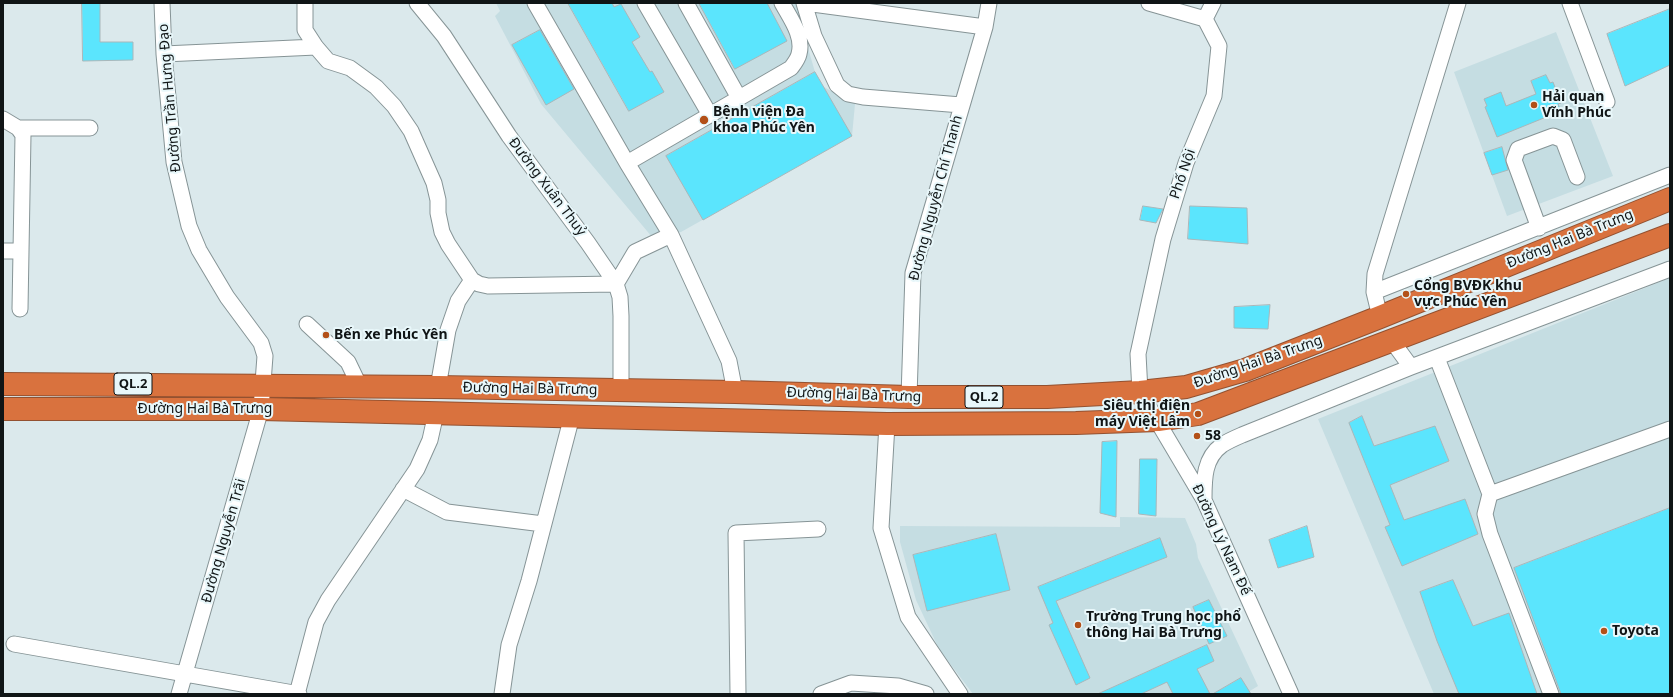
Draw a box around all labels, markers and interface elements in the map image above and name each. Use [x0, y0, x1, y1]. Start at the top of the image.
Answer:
street label: Đường Trần Hưng Đạo [155, 23, 185, 173]
place label: Hải quan Vĩnh Phúc [1542, 89, 1611, 122]
marker: Hải quan Vĩnh Phúc [1529, 100, 1539, 110]
place label: Bệnh viện Đa khoa Phúc Yên [713, 104, 815, 136]
street label: Đường Nguyễn Chí Thanh [906, 113, 966, 283]
marker: Bệnh viện Đa khoa Phúc Yên [698, 114, 710, 126]
street label: Đường Xuân Thuỷ [505, 135, 589, 239]
street label: Phố Nội [1167, 147, 1199, 201]
street label: Đường Hai Bà Trưng [1504, 206, 1636, 272]
place label: Cổng BVĐK khu vực Phúc Yên [1414, 278, 1522, 310]
marker: Cổng BVĐK khu vực Phúc Yên [1401, 289, 1411, 299]
place label: Bến xe Phúc Yên [334, 327, 447, 343]
marker: Bến xe Phúc Yên [321, 330, 331, 340]
street label: Đường Hai Bà Trưng [1192, 332, 1324, 392]
road number: QL.2 [114, 373, 152, 395]
street label: Đường Hai Bà Trưng [462, 379, 598, 399]
street label: Đường Hai Bà Trưng [786, 384, 922, 406]
road number: QL.2 [965, 386, 1003, 408]
place label: Siêu thị điện máy Việt Lâm [1095, 398, 1190, 430]
street label: Đường Hai Bà Trưng [138, 401, 272, 417]
marker: Siêu thị điện máy Việt Lâm [1193, 409, 1203, 419]
place label: 58 [1205, 428, 1221, 444]
marker: 58 [1192, 431, 1202, 441]
street label: Đường Nguyễn Trãi [198, 477, 250, 605]
street label: Đường Lý Nam Đế [1188, 482, 1254, 598]
place label: Trường Trung học phổ thông Hai Bà Trưng [1086, 609, 1241, 642]
marker: Trường Trung học phổ thông Hai Bà Trưng [1073, 620, 1083, 630]
place label: Toyota [1612, 623, 1659, 639]
marker: Toyota [1599, 626, 1609, 636]

